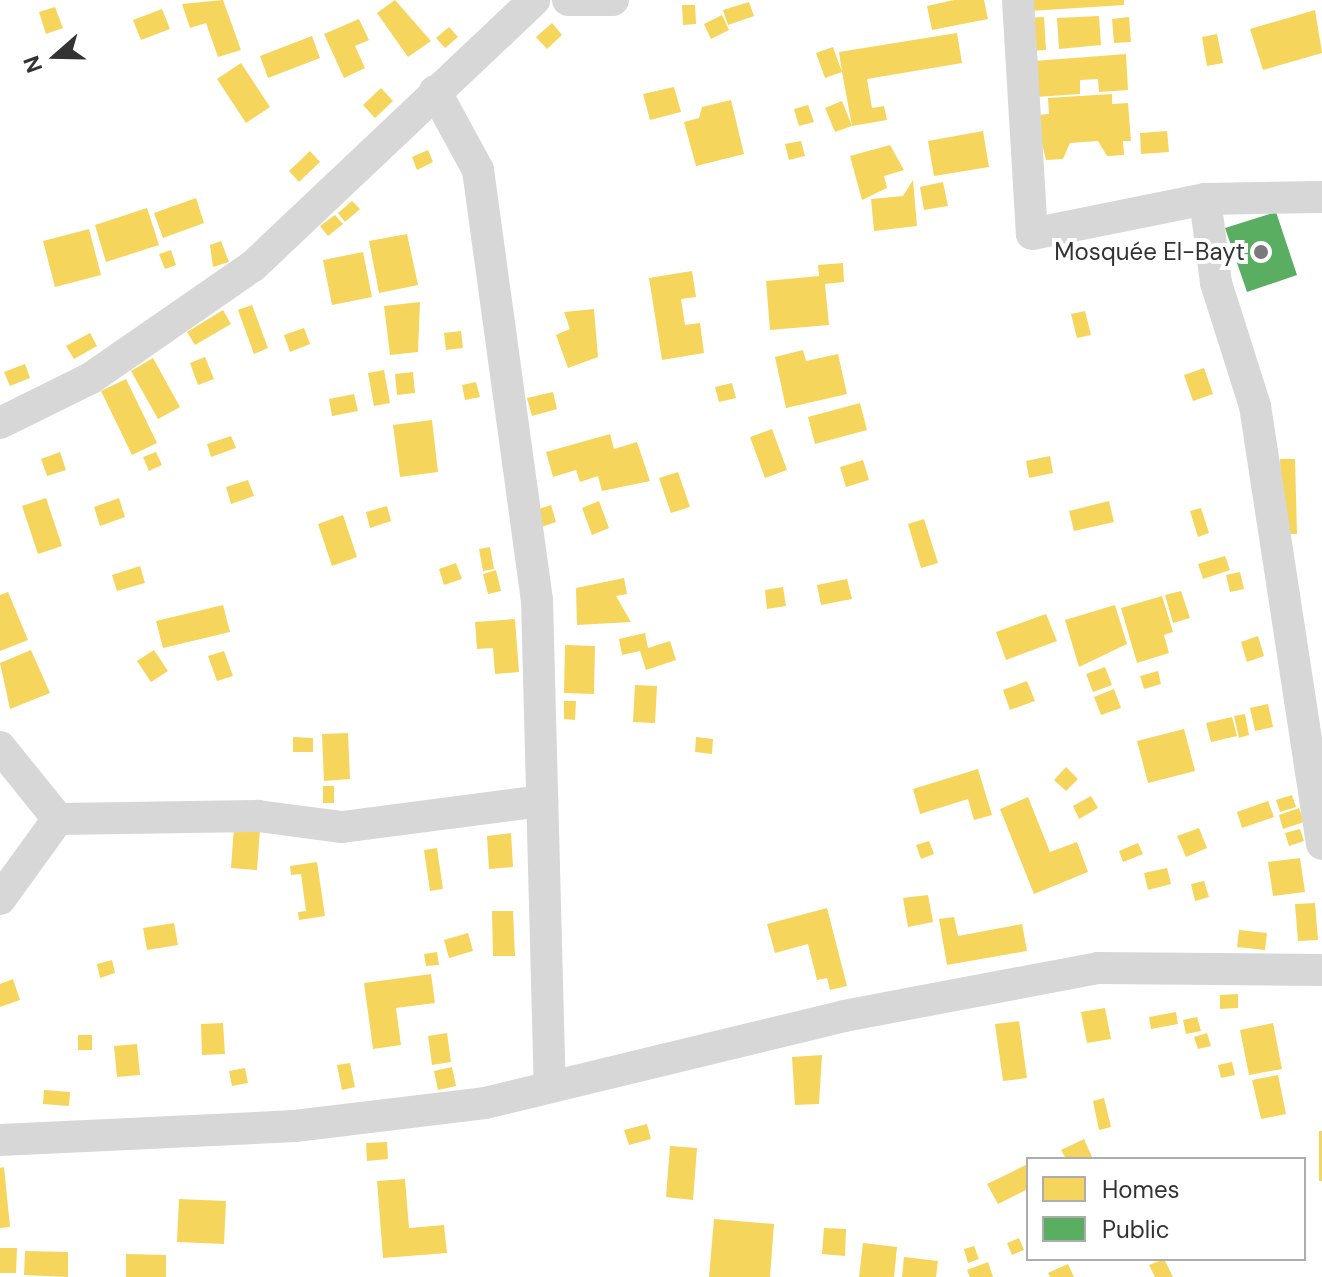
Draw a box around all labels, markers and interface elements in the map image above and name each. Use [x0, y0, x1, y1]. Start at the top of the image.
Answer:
north arrow [16, 16, 96, 96]
text: N [17, 52, 49, 77]
place label: Mosquée El-Bayt [1054, 238, 1245, 266]
marker: Mosquée El-Bayt [1252, 243, 1270, 261]
legend [1026, 1157, 1306, 1261]
text: Homes [1102, 1174, 1180, 1205]
text: Public [1102, 1214, 1170, 1245]

